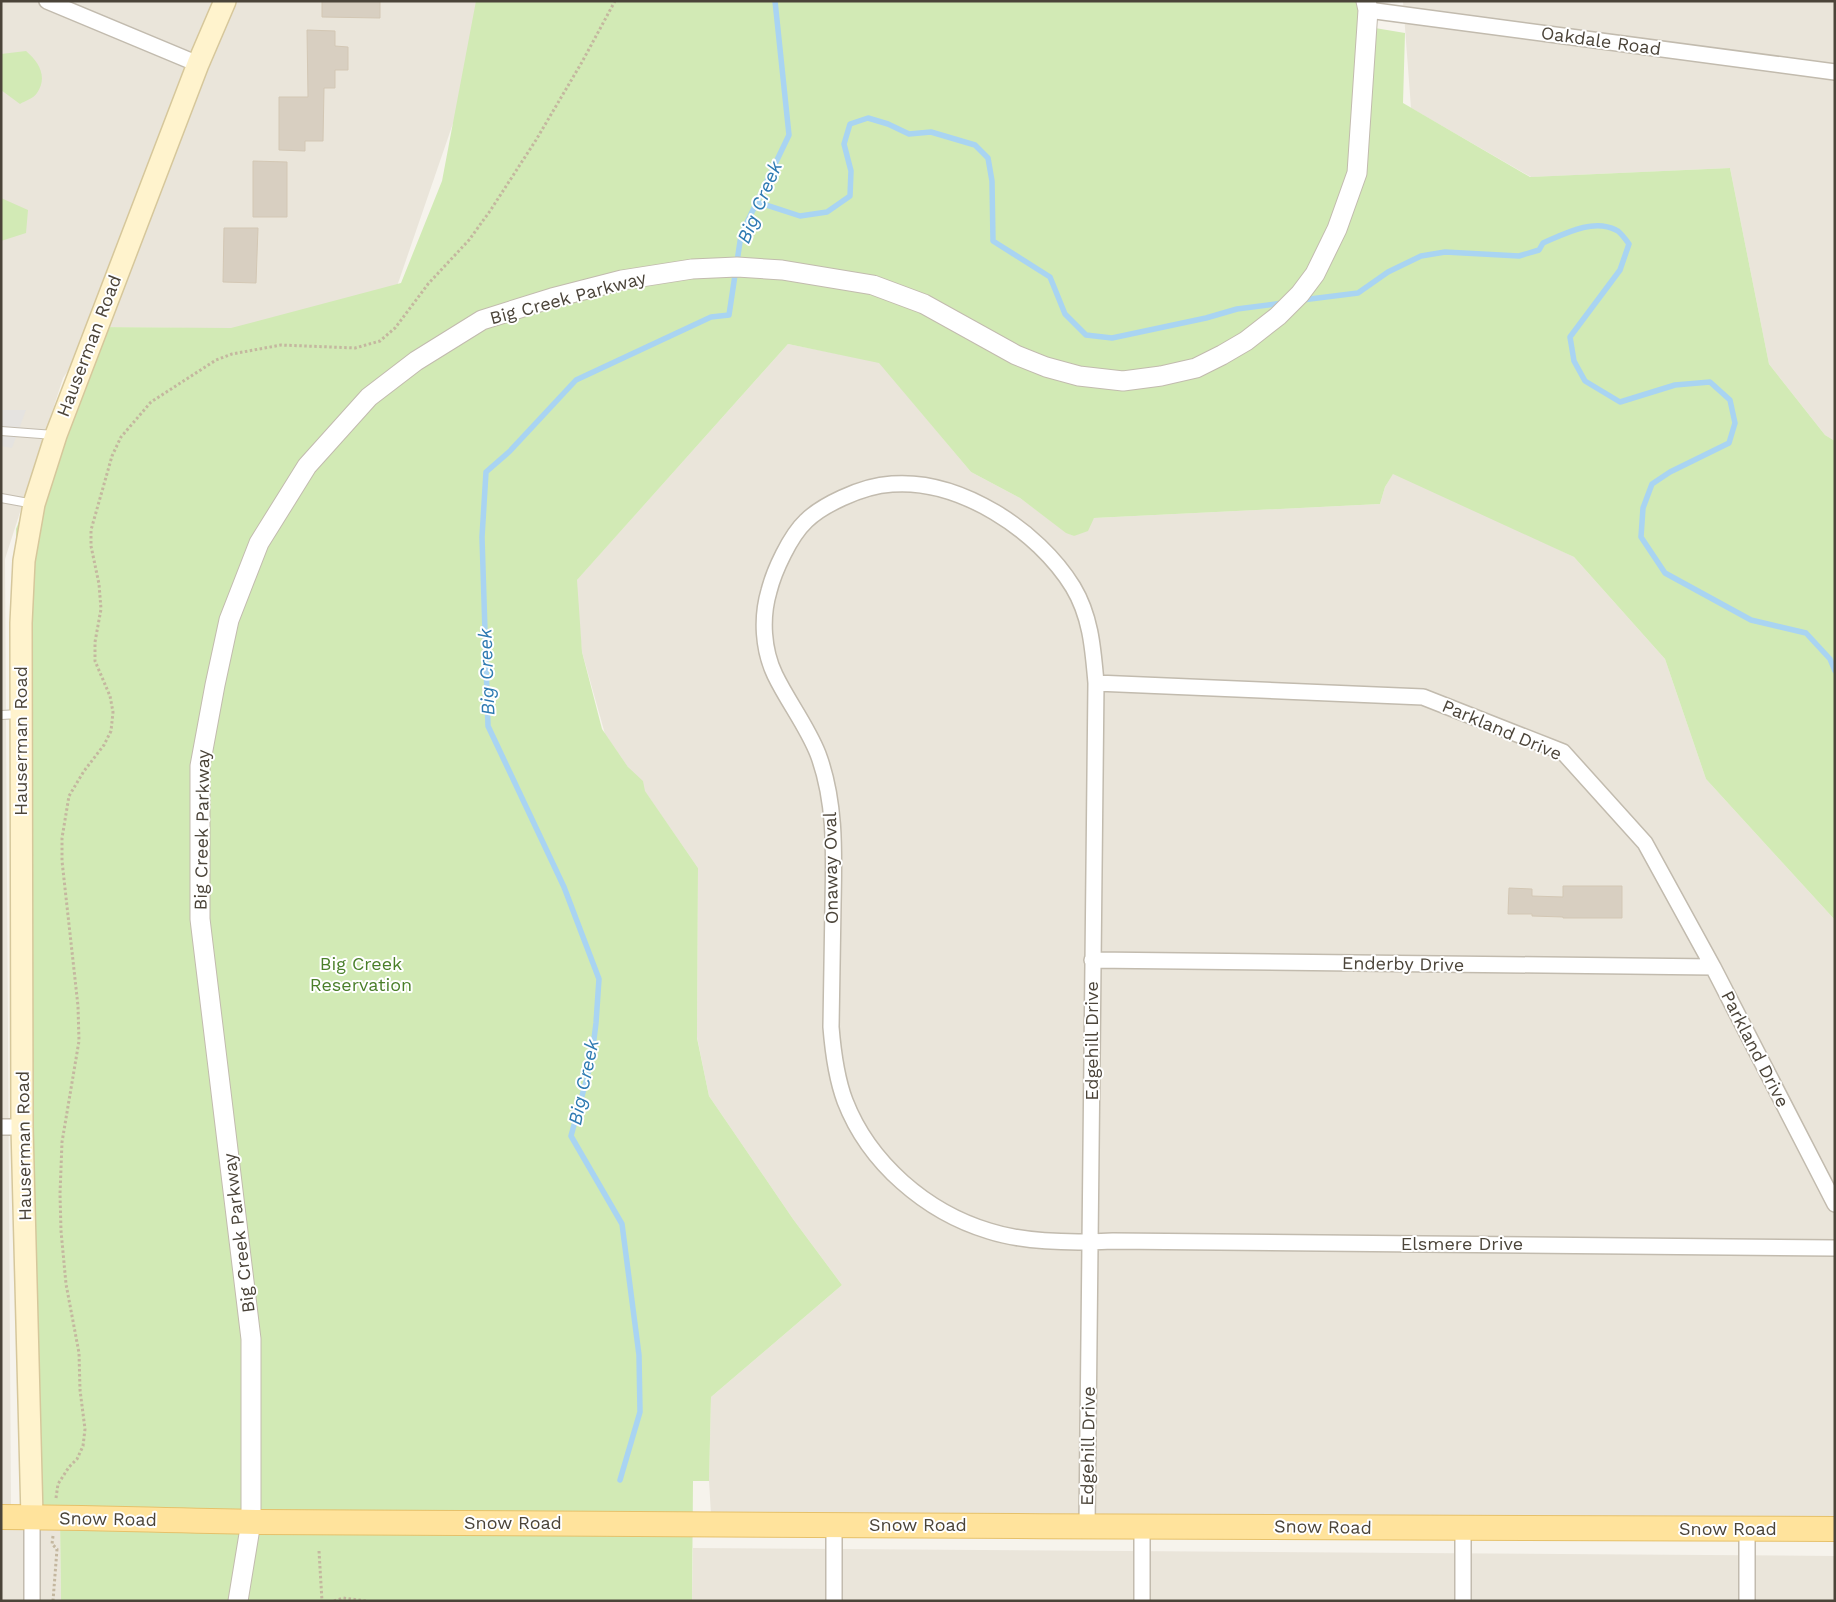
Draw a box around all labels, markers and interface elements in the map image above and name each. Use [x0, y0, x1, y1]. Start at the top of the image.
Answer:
street label: Oakdale Road [1540, 22, 1662, 59]
water label: Big Creek [732, 157, 787, 247]
street label: Big Creek Parkway [487, 266, 649, 328]
street label: Hauserman Road [52, 272, 125, 420]
water label: Big Creek [473, 627, 500, 716]
street label: Hauserman Road [10, 666, 31, 816]
street label: Parkland Drive [1439, 695, 1565, 764]
street label: Big Creek Parkway [190, 749, 213, 911]
street label: Onaway Oval [819, 811, 842, 924]
street label: Enderby Drive [1342, 952, 1464, 975]
park label: Big Creek Reservation [310, 953, 412, 995]
street label: Edgehill Drive [1081, 981, 1102, 1101]
street label: Parkland Drive [1717, 987, 1794, 1110]
water label: Big Creek [563, 1037, 604, 1127]
street label: Hauserman Road [12, 1071, 35, 1221]
street label: Big Creek Parkway [218, 1151, 259, 1314]
street label: Elsmere Drive [1401, 1233, 1523, 1254]
street label: Edgehill Drive [1076, 1386, 1099, 1506]
street label: Snow Road [59, 1507, 157, 1530]
street label: Snow Road [464, 1512, 562, 1533]
street label: Snow Road [869, 1514, 967, 1535]
street label: Snow Road [1274, 1515, 1372, 1538]
street label: Snow Road [1679, 1518, 1777, 1539]

